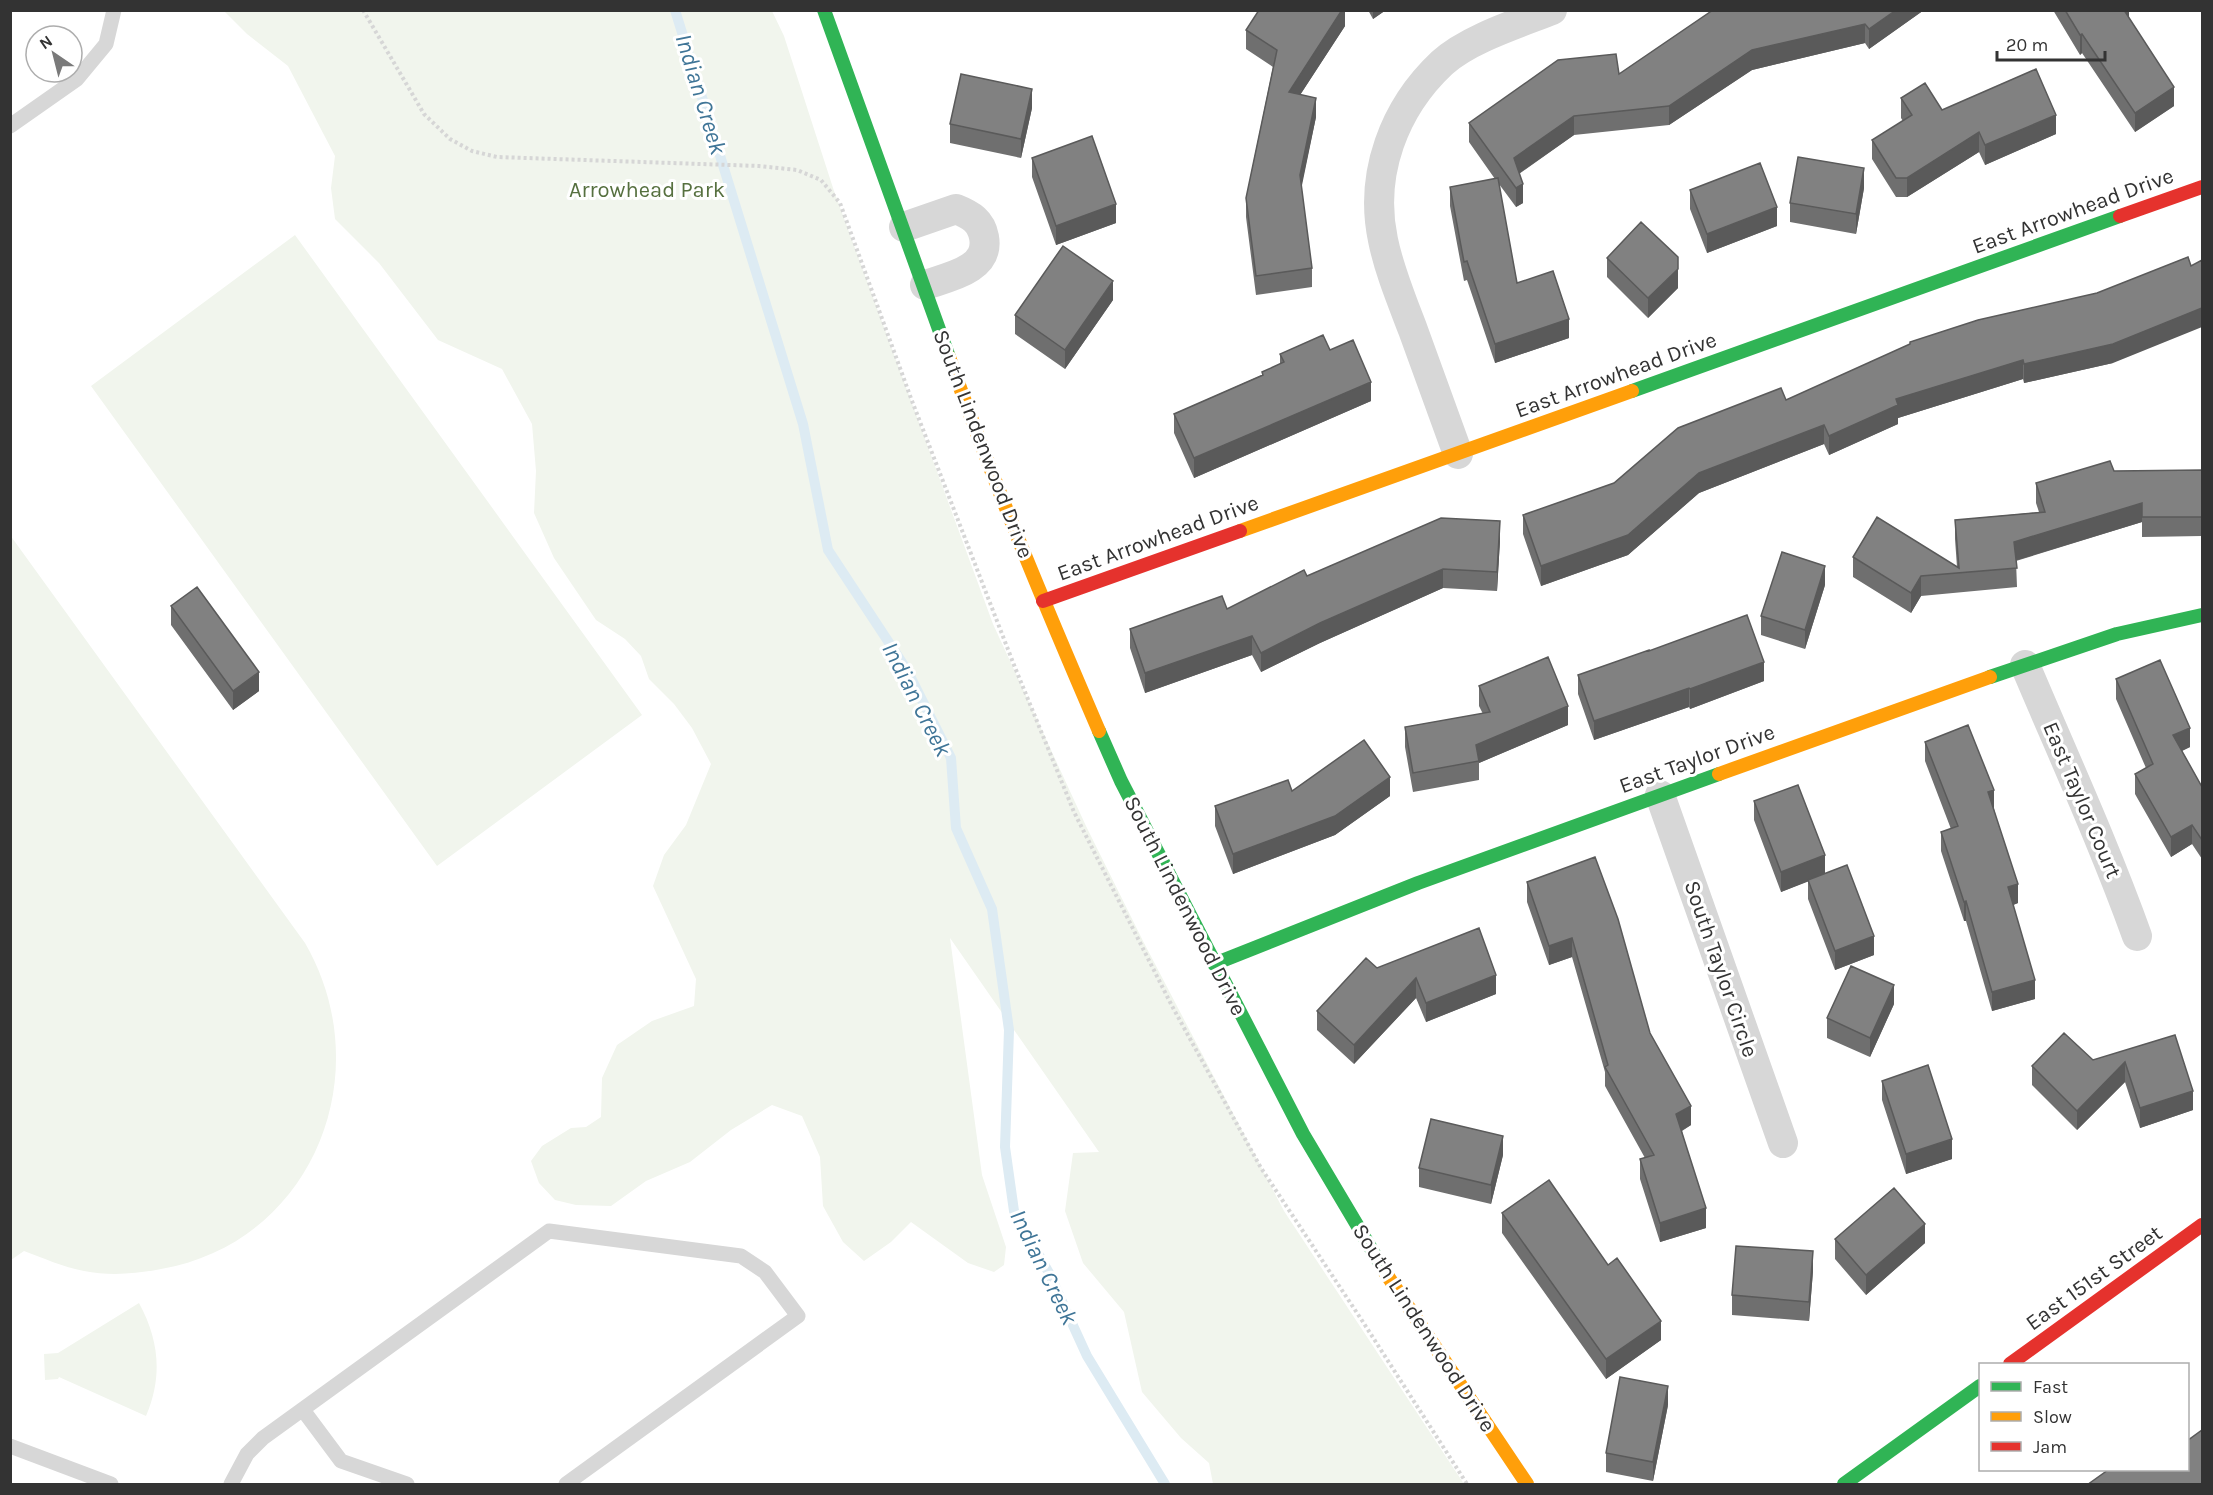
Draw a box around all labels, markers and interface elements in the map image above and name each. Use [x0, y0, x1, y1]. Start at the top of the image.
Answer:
north arrow [24, 24, 84, 84]
scale bar [1997, 24, 2105, 62]
water label: Indian Creek [669, 30, 733, 158]
text: N [36, 31, 56, 53]
text: 20 m [2006, 34, 2048, 56]
street label: East Arrowhead Drive [1969, 162, 2177, 260]
park label: Arrowhead Park [569, 177, 725, 203]
street label: South Lindenwood Drive [927, 326, 1039, 562]
street label: East Arrowhead Drive [1512, 326, 1720, 424]
street label: East Arrowhead Drive [1054, 489, 1262, 587]
water label: Indian Creek [876, 637, 958, 762]
street label: East Taylor Court [2037, 718, 2127, 882]
street label: East Taylor Drive [1616, 719, 1778, 799]
street label: South Lindenwood Drive [1118, 792, 1252, 1020]
street label: South Taylor Circle [1679, 877, 1763, 1061]
water label: Indian Creek [1004, 1205, 1084, 1330]
street label: South Lindenwood Drive [1347, 1219, 1501, 1437]
street label: East 151st Street [2021, 1220, 2167, 1336]
legend [1979, 1363, 2189, 1471]
text: Fast [2033, 1376, 2068, 1398]
text: Slow [2033, 1406, 2072, 1428]
text: Jam [2033, 1436, 2067, 1458]

